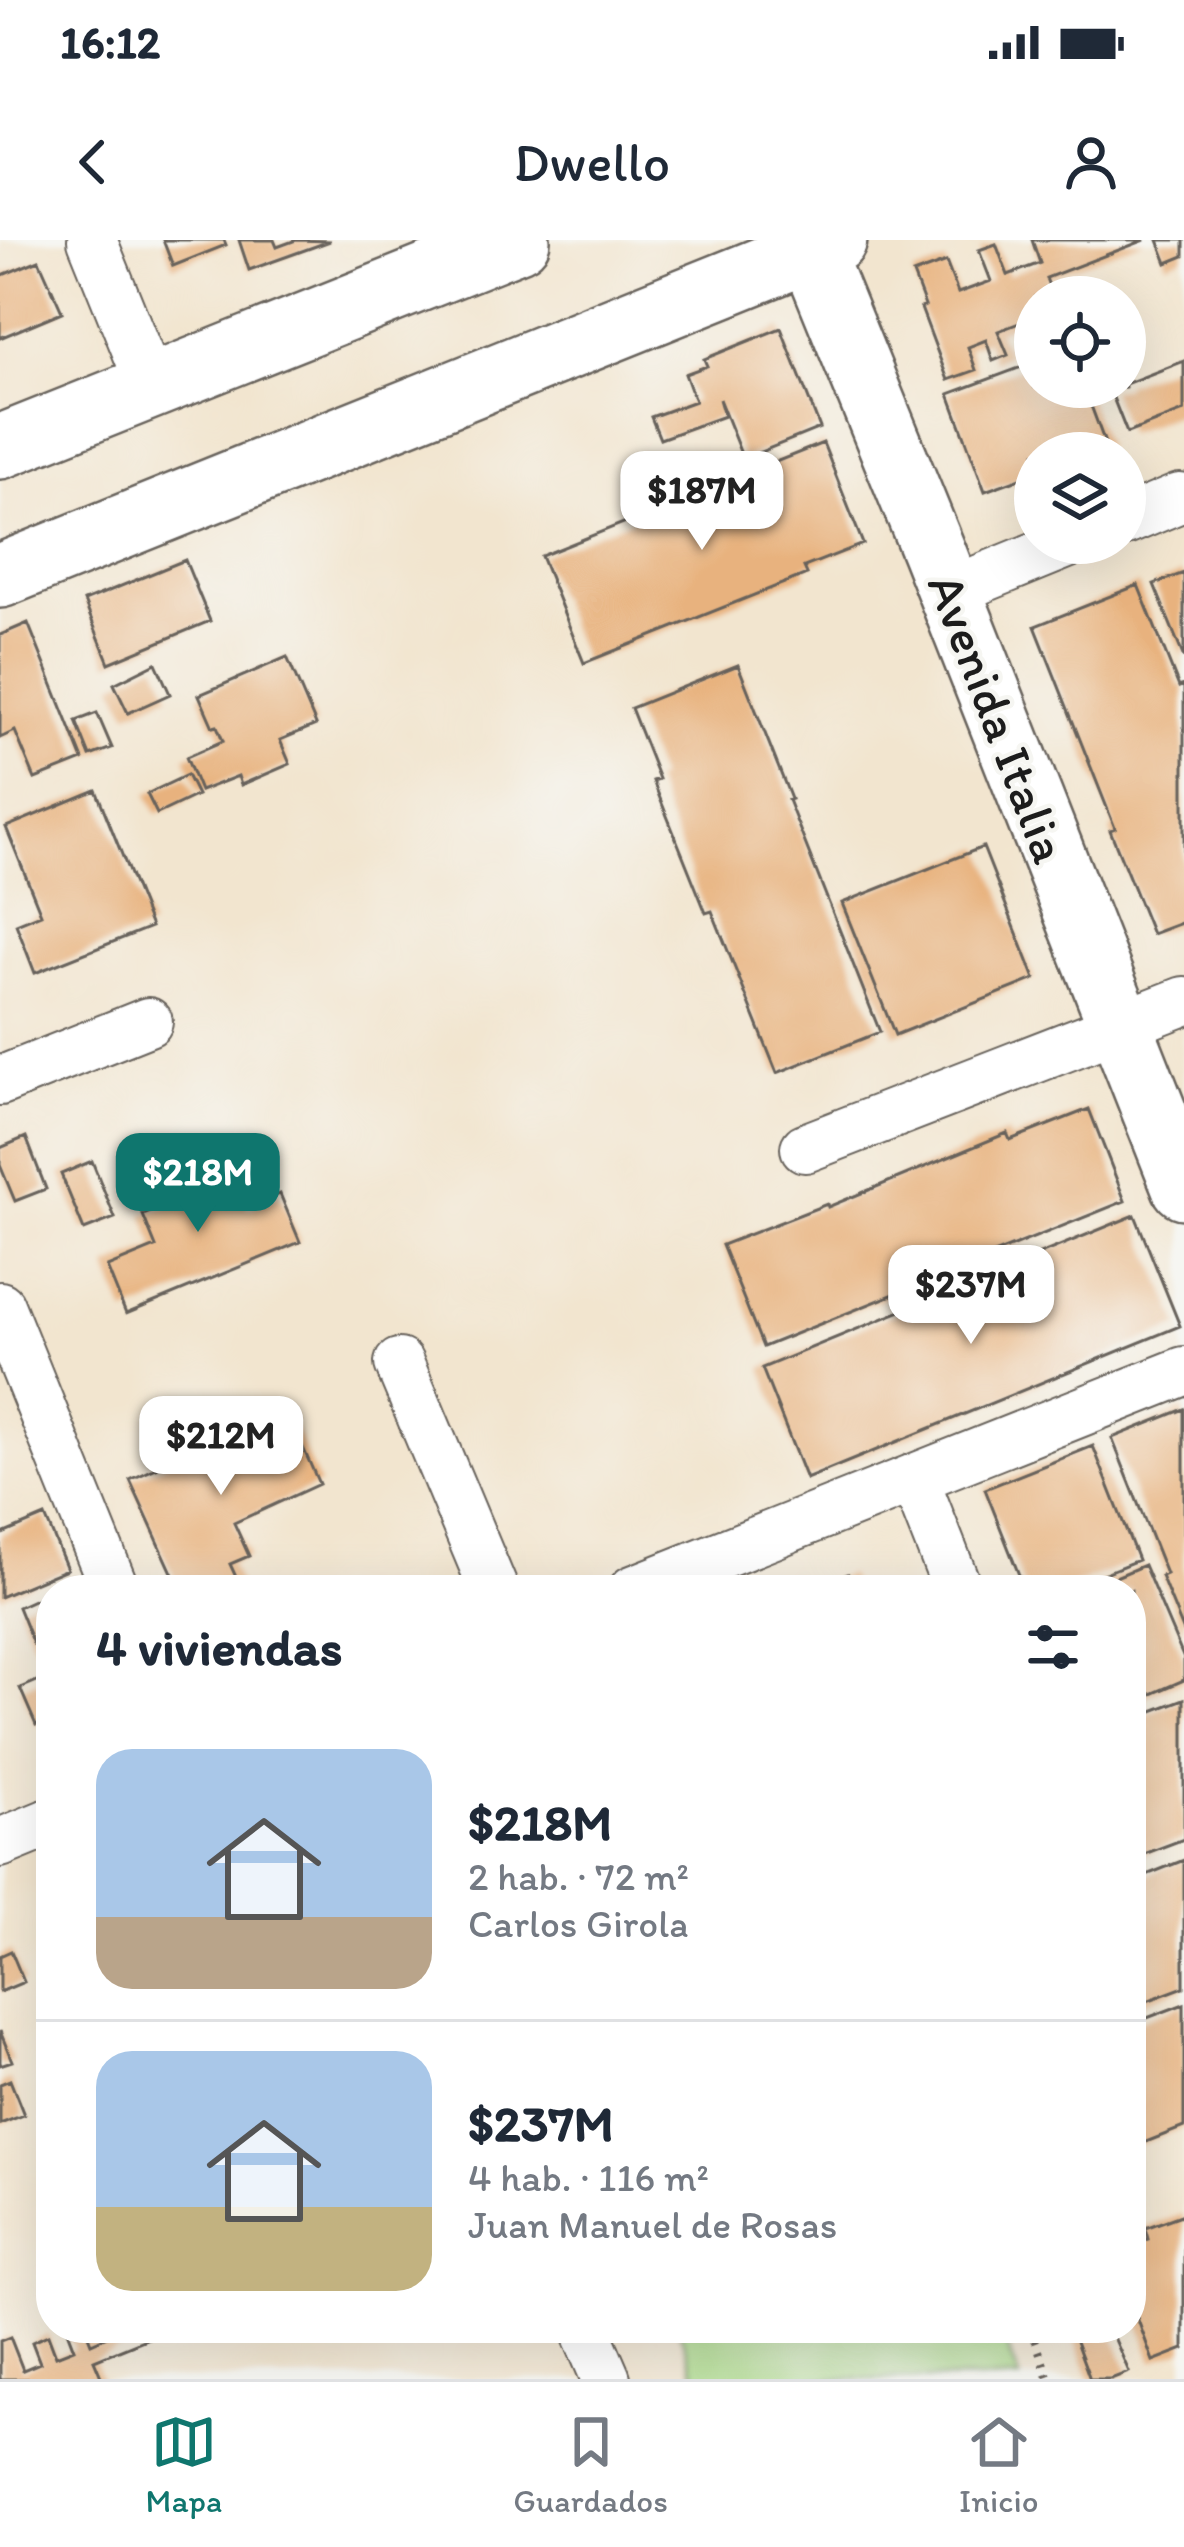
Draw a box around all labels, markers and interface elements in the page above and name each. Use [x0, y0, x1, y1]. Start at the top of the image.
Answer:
text: 16:12 [60, 15, 160, 69]
icon: back [60, 129, 126, 195]
icon: person [1058, 129, 1124, 195]
text: Dwello [514, 130, 670, 195]
map controls [1014, 276, 1146, 564]
button: locate [1014, 276, 1146, 408]
button: layers [1014, 432, 1146, 564]
pin: $187M [618, 451, 786, 553]
text: $187M [647, 466, 757, 513]
street label: Avenida Italia [915, 565, 1081, 871]
pin: $218M [114, 1133, 282, 1235]
text: $218M [143, 1148, 253, 1195]
pin: $237M [887, 1245, 1055, 1347]
text: $237M [915, 1260, 1027, 1307]
pin: $212M [137, 1396, 305, 1498]
text: $212M [166, 1411, 276, 1458]
icon: filters [1020, 1614, 1086, 1680]
text: 4 viviendas [96, 1617, 342, 1678]
text: $218M [468, 1792, 612, 1853]
icon: home [192, 1797, 336, 1941]
text: 2 hab. · 72 m² [468, 1853, 689, 1900]
text: Carlos Girola [468, 1900, 689, 1947]
text: $237M [468, 2093, 614, 2154]
icon: home [192, 2099, 336, 2243]
text: 4 hab. · 116 m² [468, 2154, 709, 2201]
text: Juan Manuel de Rosas [468, 2201, 837, 2248]
tab: Mapa [145, 2409, 222, 2520]
tab: Guardados [513, 2409, 668, 2520]
tab: Inicio [959, 2409, 1039, 2520]

